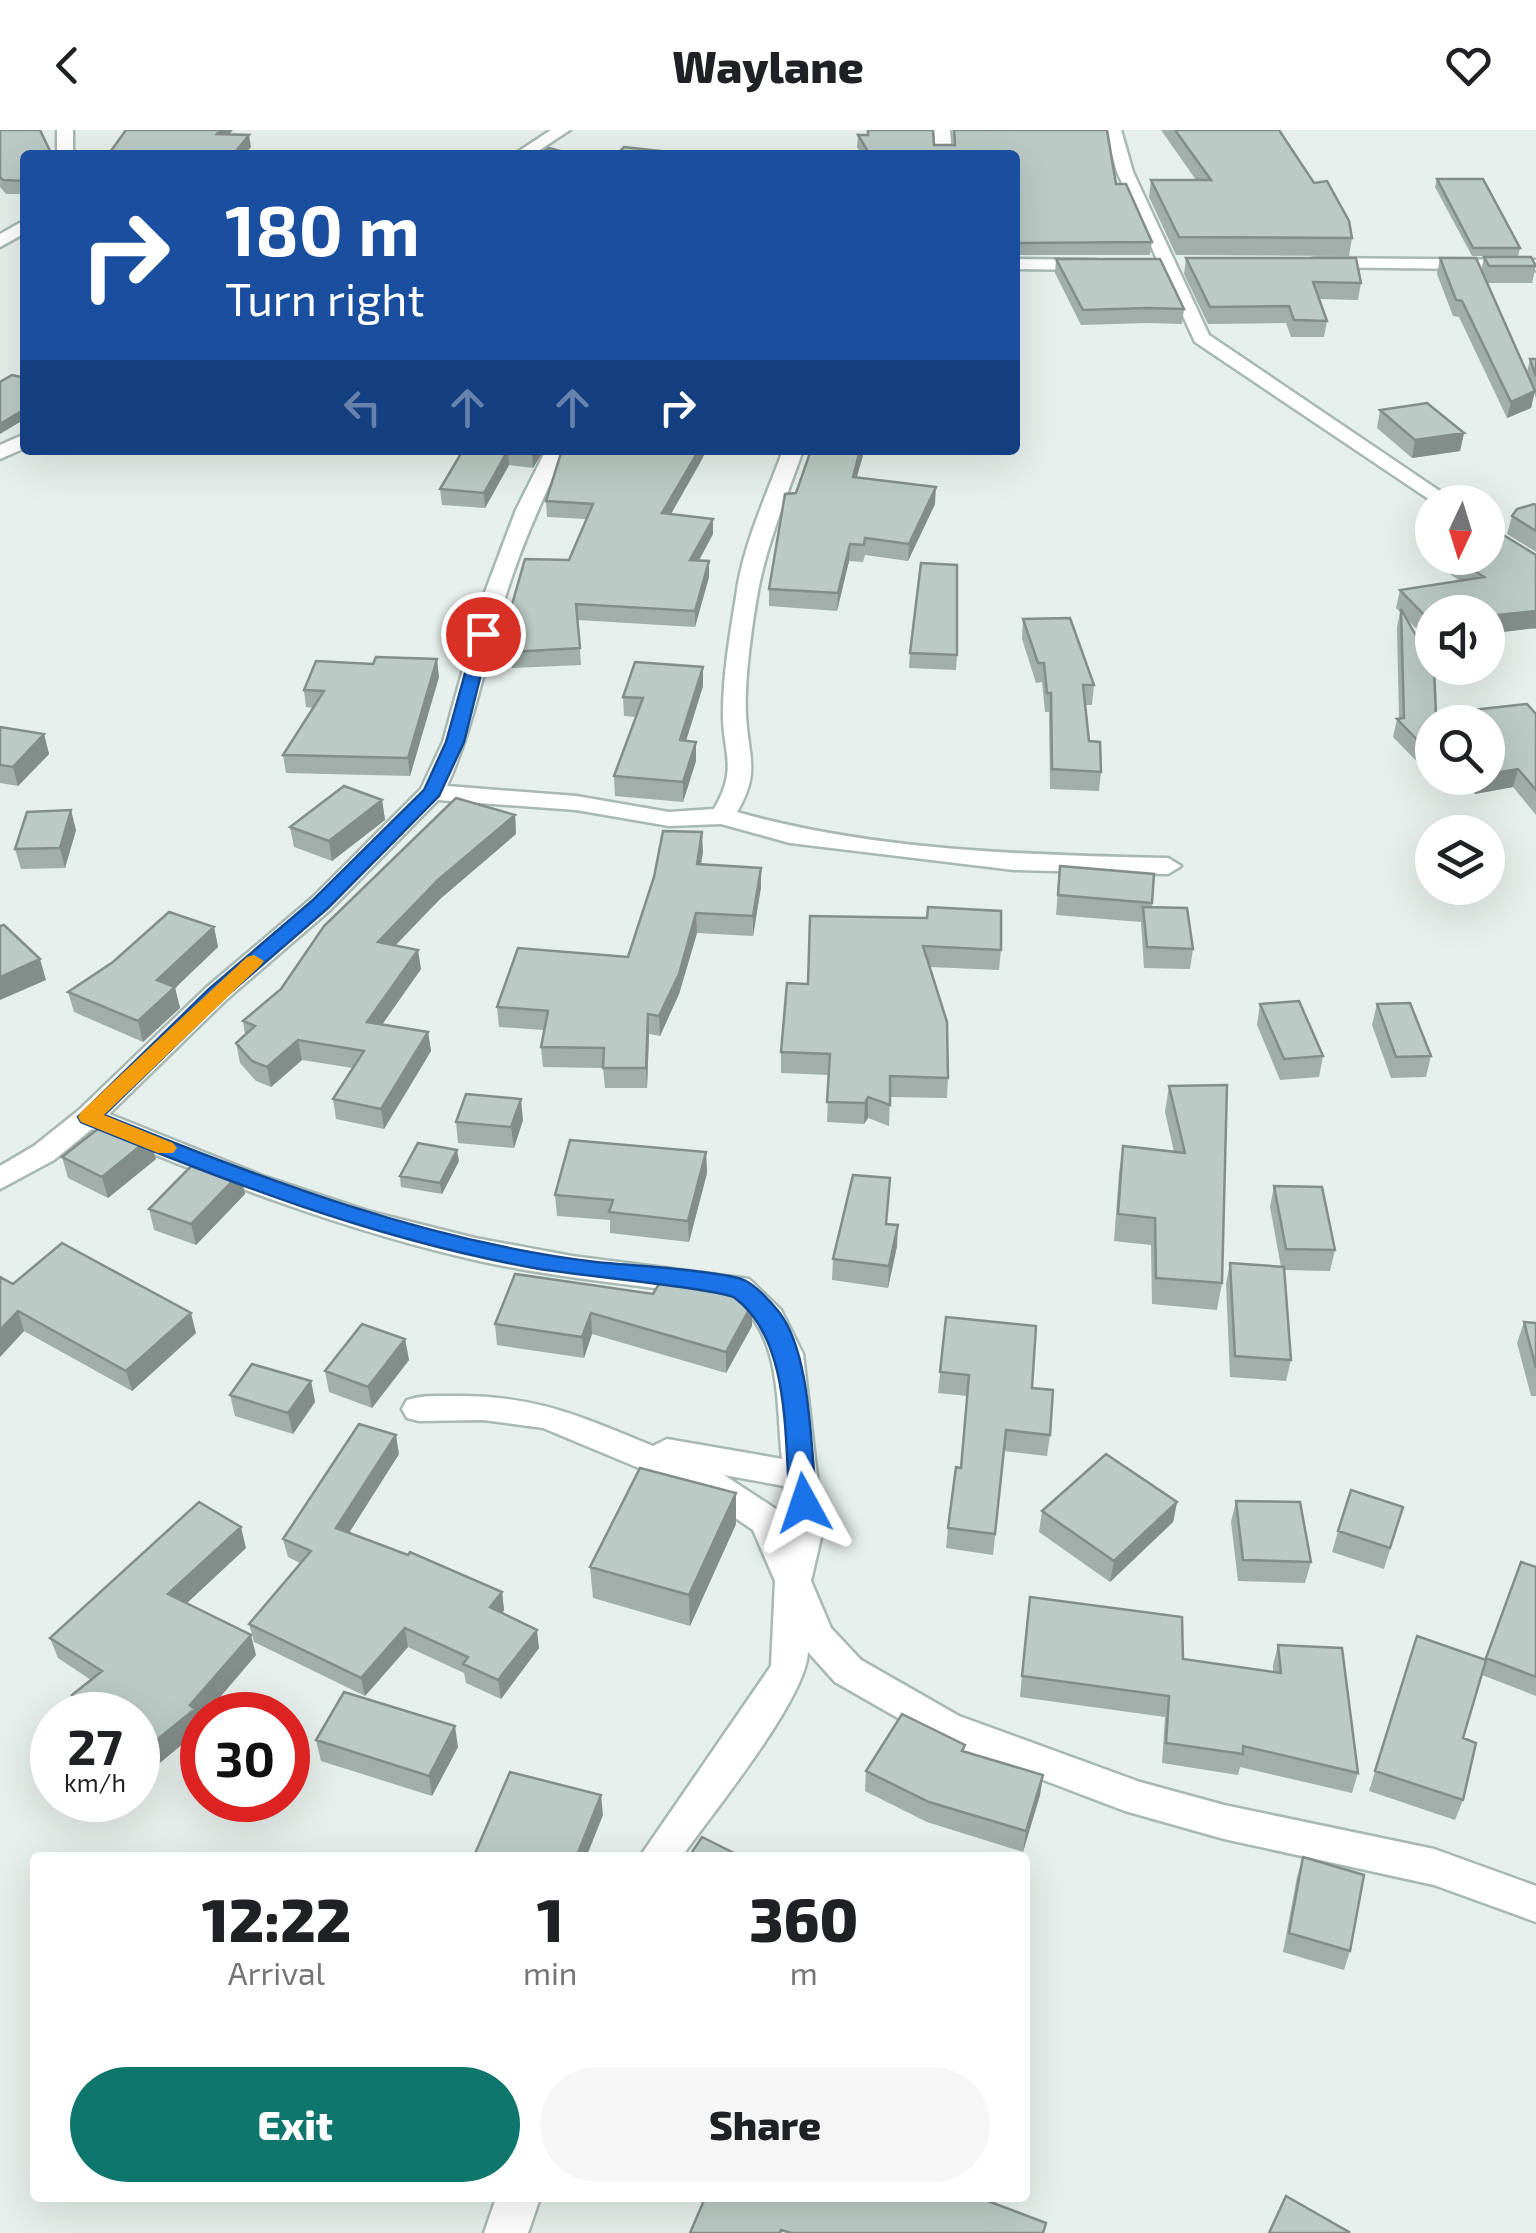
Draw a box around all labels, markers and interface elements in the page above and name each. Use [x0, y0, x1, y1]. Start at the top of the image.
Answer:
icon: back [40, 38, 95, 93]
text: Waylane [672, 38, 864, 92]
icon: heart [1441, 38, 1496, 93]
text: 180 m [225, 186, 420, 270]
icon: right [60, 190, 190, 320]
text: Turn right [225, 271, 425, 325]
icon: left [335, 380, 390, 435]
icon: ahead [440, 380, 495, 435]
icon: ahead [545, 380, 600, 435]
icon: right [650, 380, 705, 435]
north arrow [1415, 485, 1505, 575]
map controls [1415, 485, 1505, 905]
pin [441, 592, 526, 677]
button: sound [1415, 595, 1505, 685]
icon: arrive [456, 607, 511, 662]
button: search [1415, 705, 1505, 795]
button: layers [1415, 815, 1505, 905]
position arrow [752, 1451, 856, 1555]
speed limit sign: 30 [180, 1692, 310, 1822]
text: 27 [67, 1715, 123, 1775]
text: km/h [64, 1767, 126, 1797]
text: 12:22 [202, 1882, 351, 1954]
text: 1 [537, 1882, 564, 1954]
text: 360 [749, 1882, 858, 1954]
text: Arrival [228, 1953, 325, 1991]
text: min [523, 1953, 577, 1991]
text: m [790, 1953, 818, 1991]
button: Exit [70, 2067, 520, 2182]
button: Share [540, 2067, 990, 2182]

